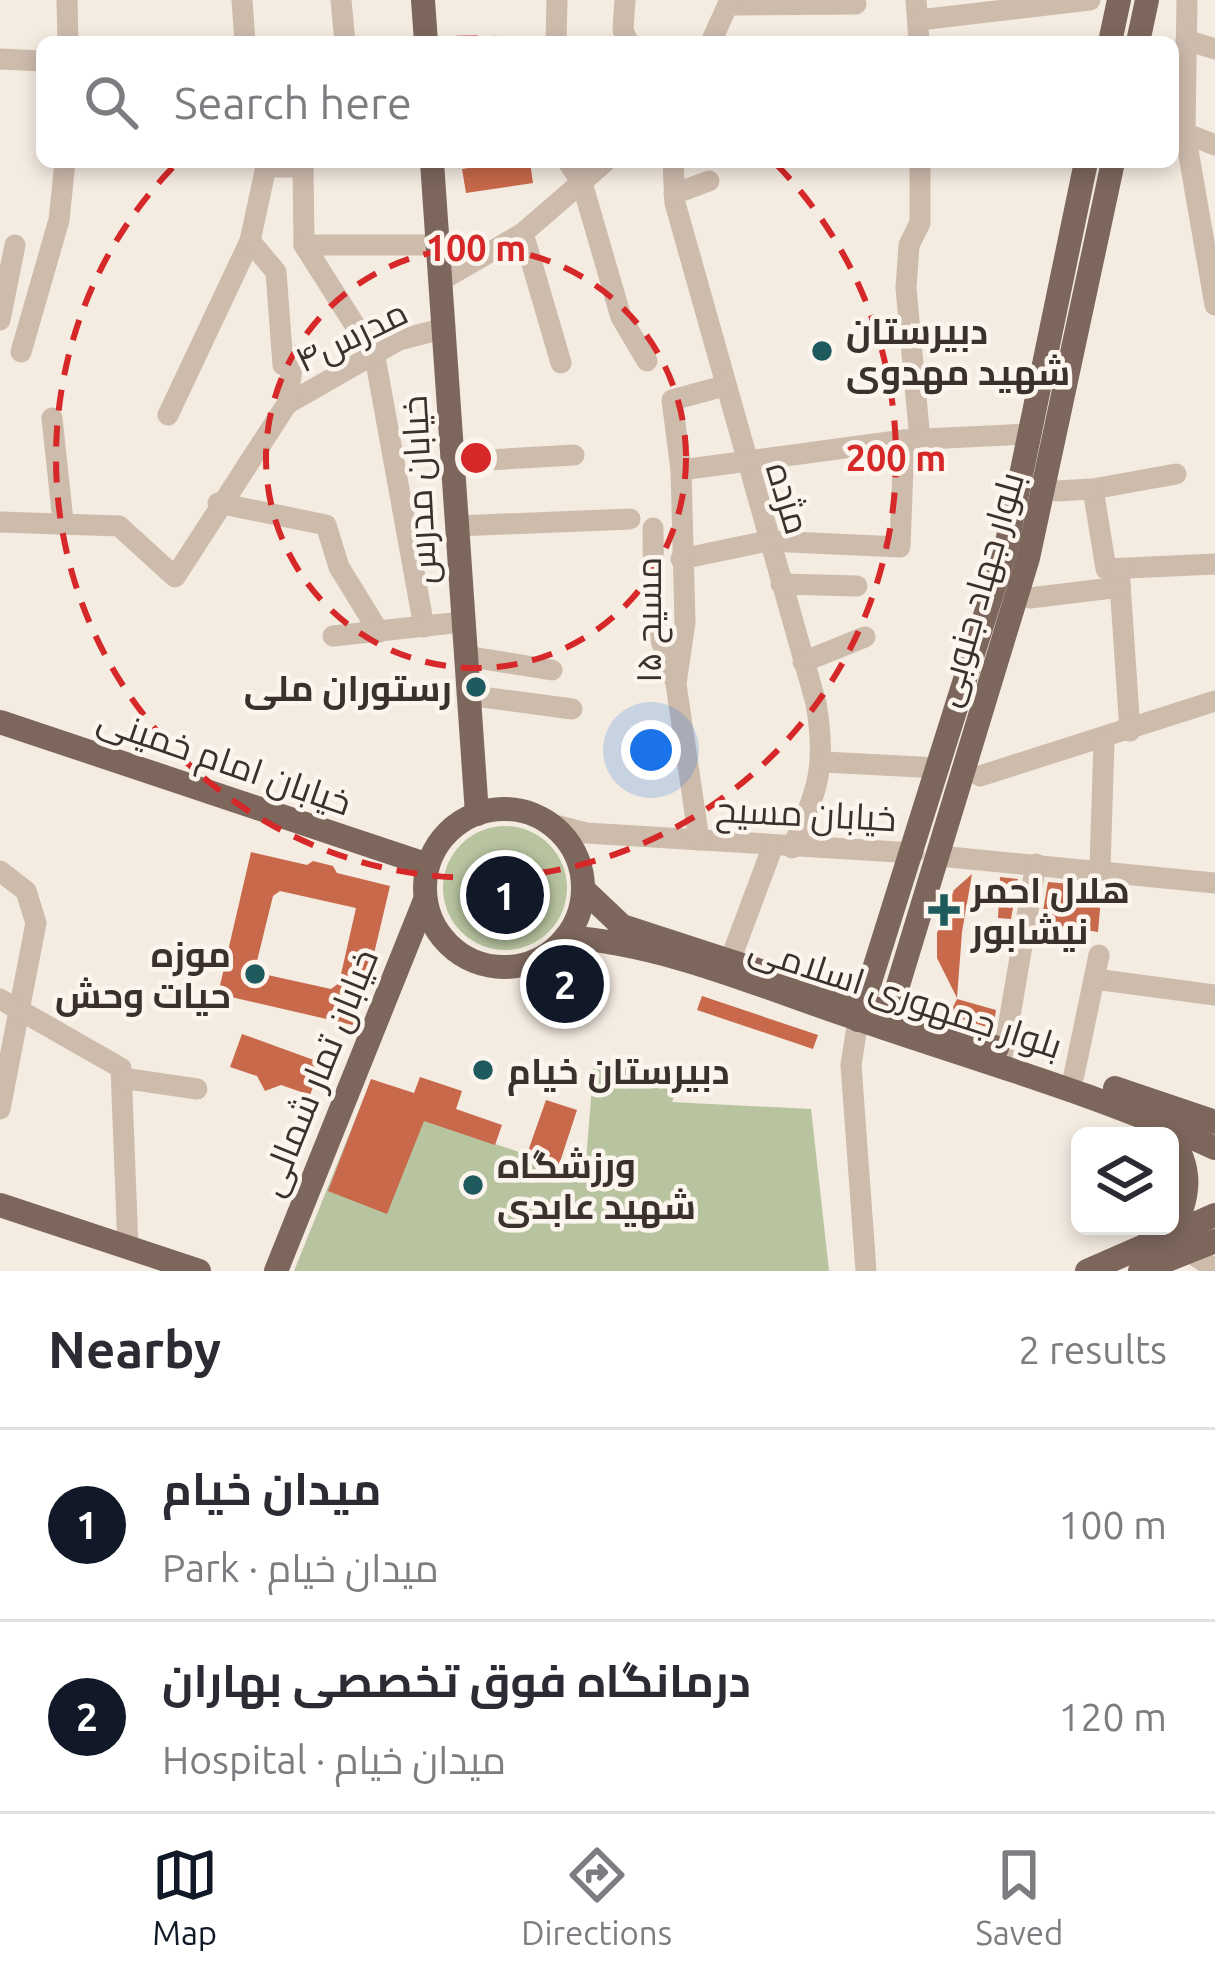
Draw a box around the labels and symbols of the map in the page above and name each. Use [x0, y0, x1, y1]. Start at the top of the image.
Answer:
text: 100 m [426, 227, 526, 268]
street label: مدرس۴ [288, 290, 414, 381]
place label: دبیرستان شهید مهدوی [846, 310, 1070, 395]
marker: دبیرستان شهید مهدوی [809, 338, 835, 364]
street label: خیابان مدرس [393, 394, 445, 585]
centre of rings [455, 437, 497, 479]
text: 200 m [846, 437, 946, 478]
street label: مژده [758, 457, 819, 539]
street label: بلوار جهاد جنوبی [925, 467, 1033, 711]
street label: مسیح ۱۵ [627, 557, 673, 683]
place label: رستوران ملی [244, 667, 452, 710]
marker: رستوران ملی [463, 674, 489, 700]
street label: خیابان امام خمینی [91, 697, 357, 827]
your location [621, 720, 681, 780]
street label: خیابان مسیح [714, 788, 897, 843]
pin: 1 [466, 850, 544, 940]
place label: هلال احمر نیشابور [970, 869, 1130, 953]
marker: هلال احمر نیشابور [928, 894, 960, 926]
street label: بلوار جمهوری اسلامی [744, 926, 1067, 1068]
place label: موزه حیات وحش [55, 933, 231, 1017]
pin: 2 [526, 939, 604, 1029]
street label: خیابان تمار شمالی [249, 943, 387, 1202]
marker: موزه حیات وحش [242, 961, 268, 987]
place label: دبیرستان خیام [507, 1050, 730, 1096]
marker: دبیرستان خیام [470, 1057, 496, 1083]
place label: ورزشگاه شهید عابدی [497, 1144, 696, 1229]
marker: ورزشگاه شهید عابدی [460, 1172, 486, 1198]

